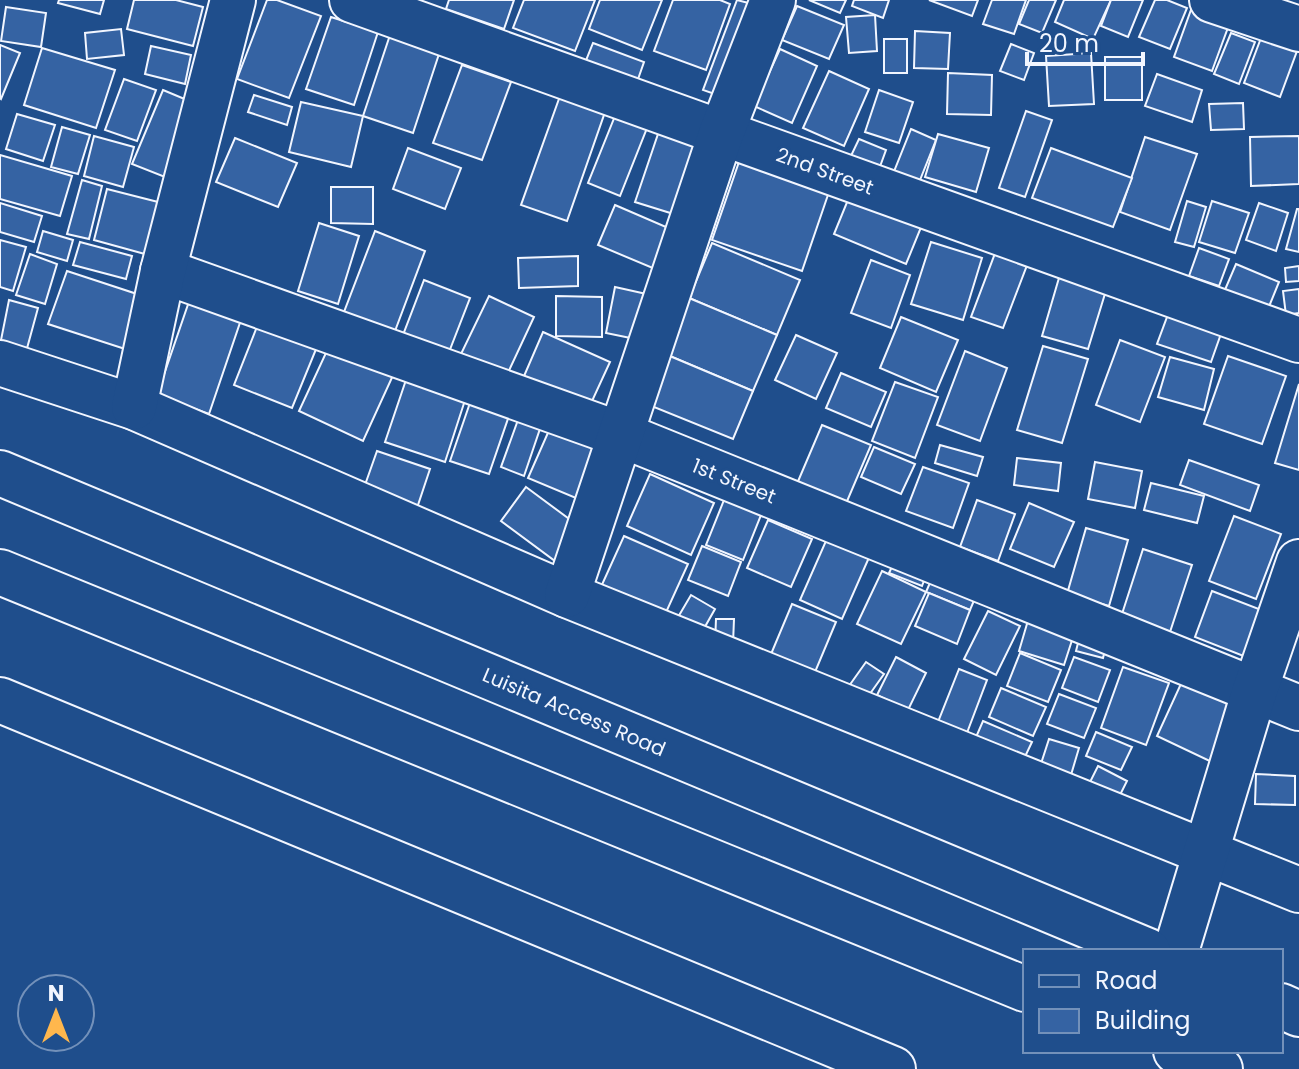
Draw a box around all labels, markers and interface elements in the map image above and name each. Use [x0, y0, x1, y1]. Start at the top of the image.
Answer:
scale bar [1027, 16, 1143, 66]
text: 20 m [1039, 27, 1099, 60]
street label: 2nd Street [772, 140, 878, 202]
street label: 1st Street [688, 452, 780, 510]
street label: Luisita Access Road [478, 661, 670, 763]
legend [1023, 949, 1283, 1053]
text: Road [1095, 964, 1157, 997]
north arrow [16, 973, 96, 1053]
text: N [48, 978, 64, 1009]
text: Building [1095, 1004, 1191, 1037]

